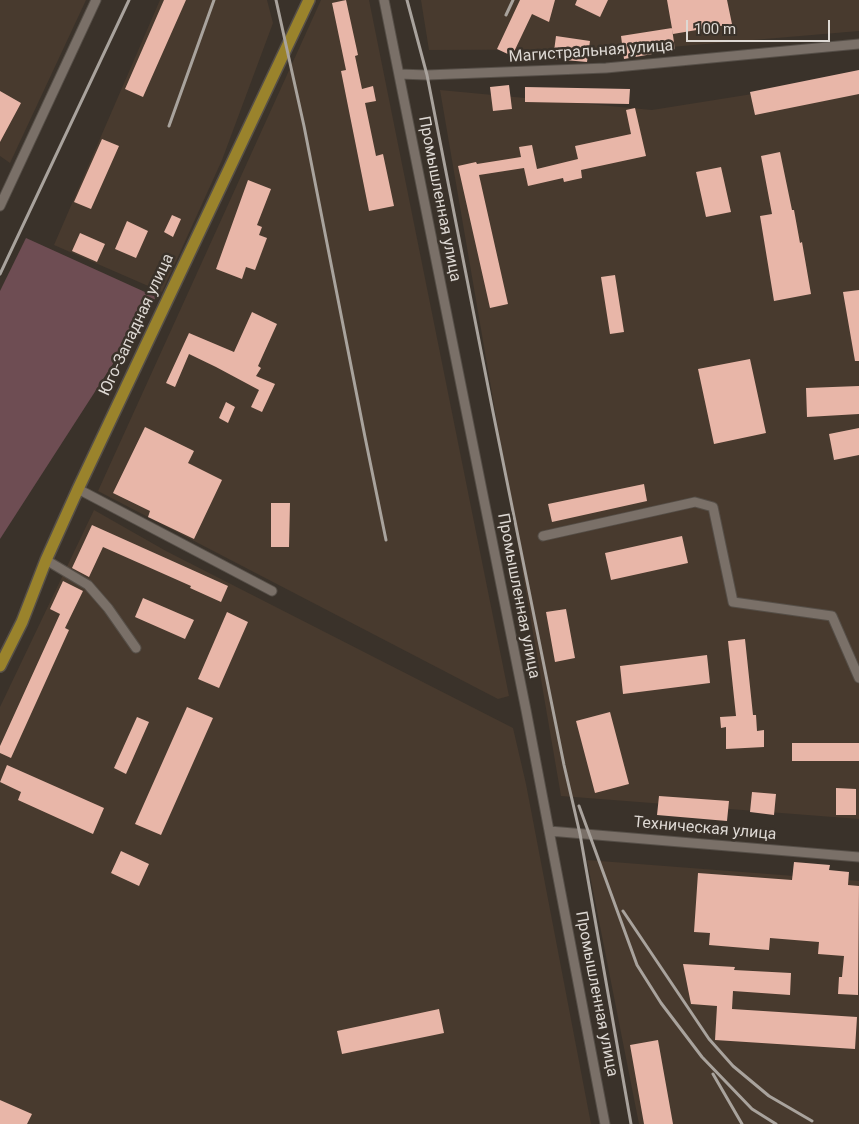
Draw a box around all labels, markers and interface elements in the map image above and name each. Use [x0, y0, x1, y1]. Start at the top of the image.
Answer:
scale bar [689, 10, 833, 42]
text: 100 m [694, 20, 736, 38]
street label: Магистральная улица [508, 37, 674, 67]
street label: Промышленная улица [414, 115, 464, 283]
street label: Юго-Западная улица [96, 251, 178, 399]
street label: Промышленная улица [493, 512, 543, 680]
street label: Техническая улица [633, 813, 777, 845]
street label: Промышленная улица [571, 910, 621, 1078]

